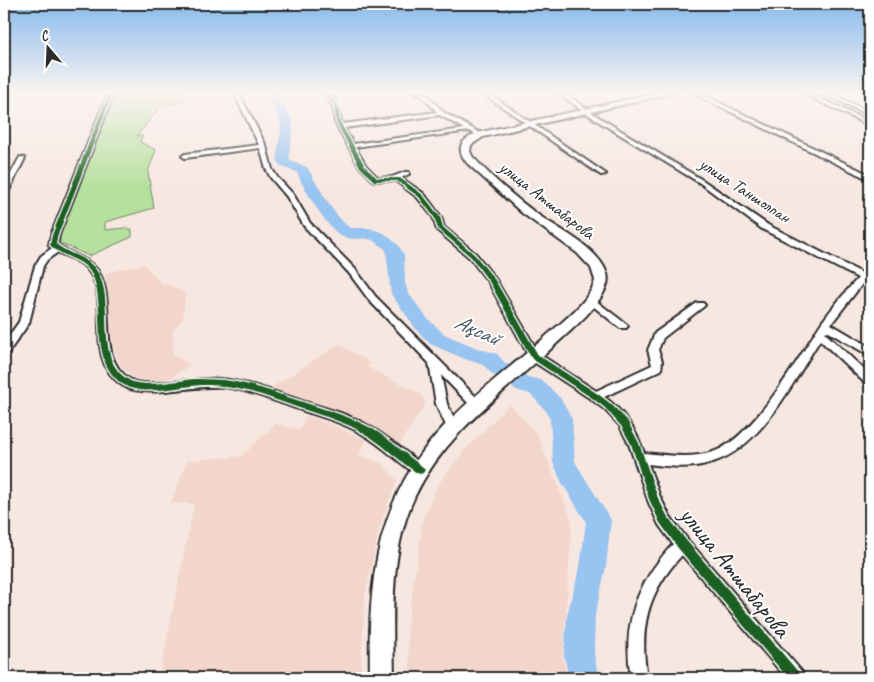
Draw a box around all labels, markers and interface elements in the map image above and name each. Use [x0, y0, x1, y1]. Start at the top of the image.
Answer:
north arrow [22, 22, 72, 72]
text: С [38, 26, 52, 45]
street label: улица Таншолпан [694, 152, 796, 228]
street label: улица Атшабарова [494, 155, 600, 245]
water label: Ақсай [450, 308, 508, 354]
street label: улица Атшабарова [671, 498, 799, 646]

